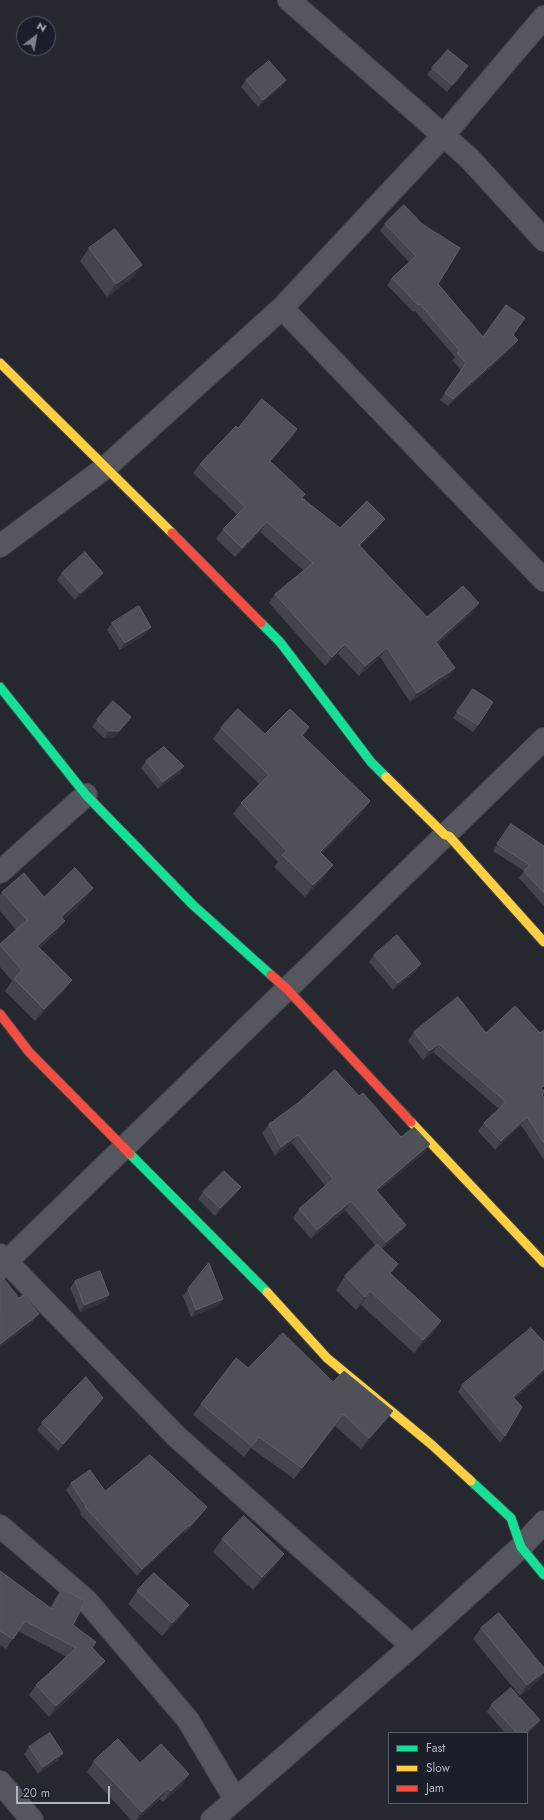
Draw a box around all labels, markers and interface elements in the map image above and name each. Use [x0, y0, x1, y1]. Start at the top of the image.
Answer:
north arrow [16, 16, 56, 56]
text: N [34, 17, 50, 36]
legend [388, 1732, 528, 1804]
text: Fast [426, 1739, 445, 1757]
text: Slow [426, 1759, 450, 1777]
scale bar [18, 1778, 112, 1804]
text: Jam [426, 1779, 444, 1797]
text: 20 m [23, 1784, 50, 1802]

